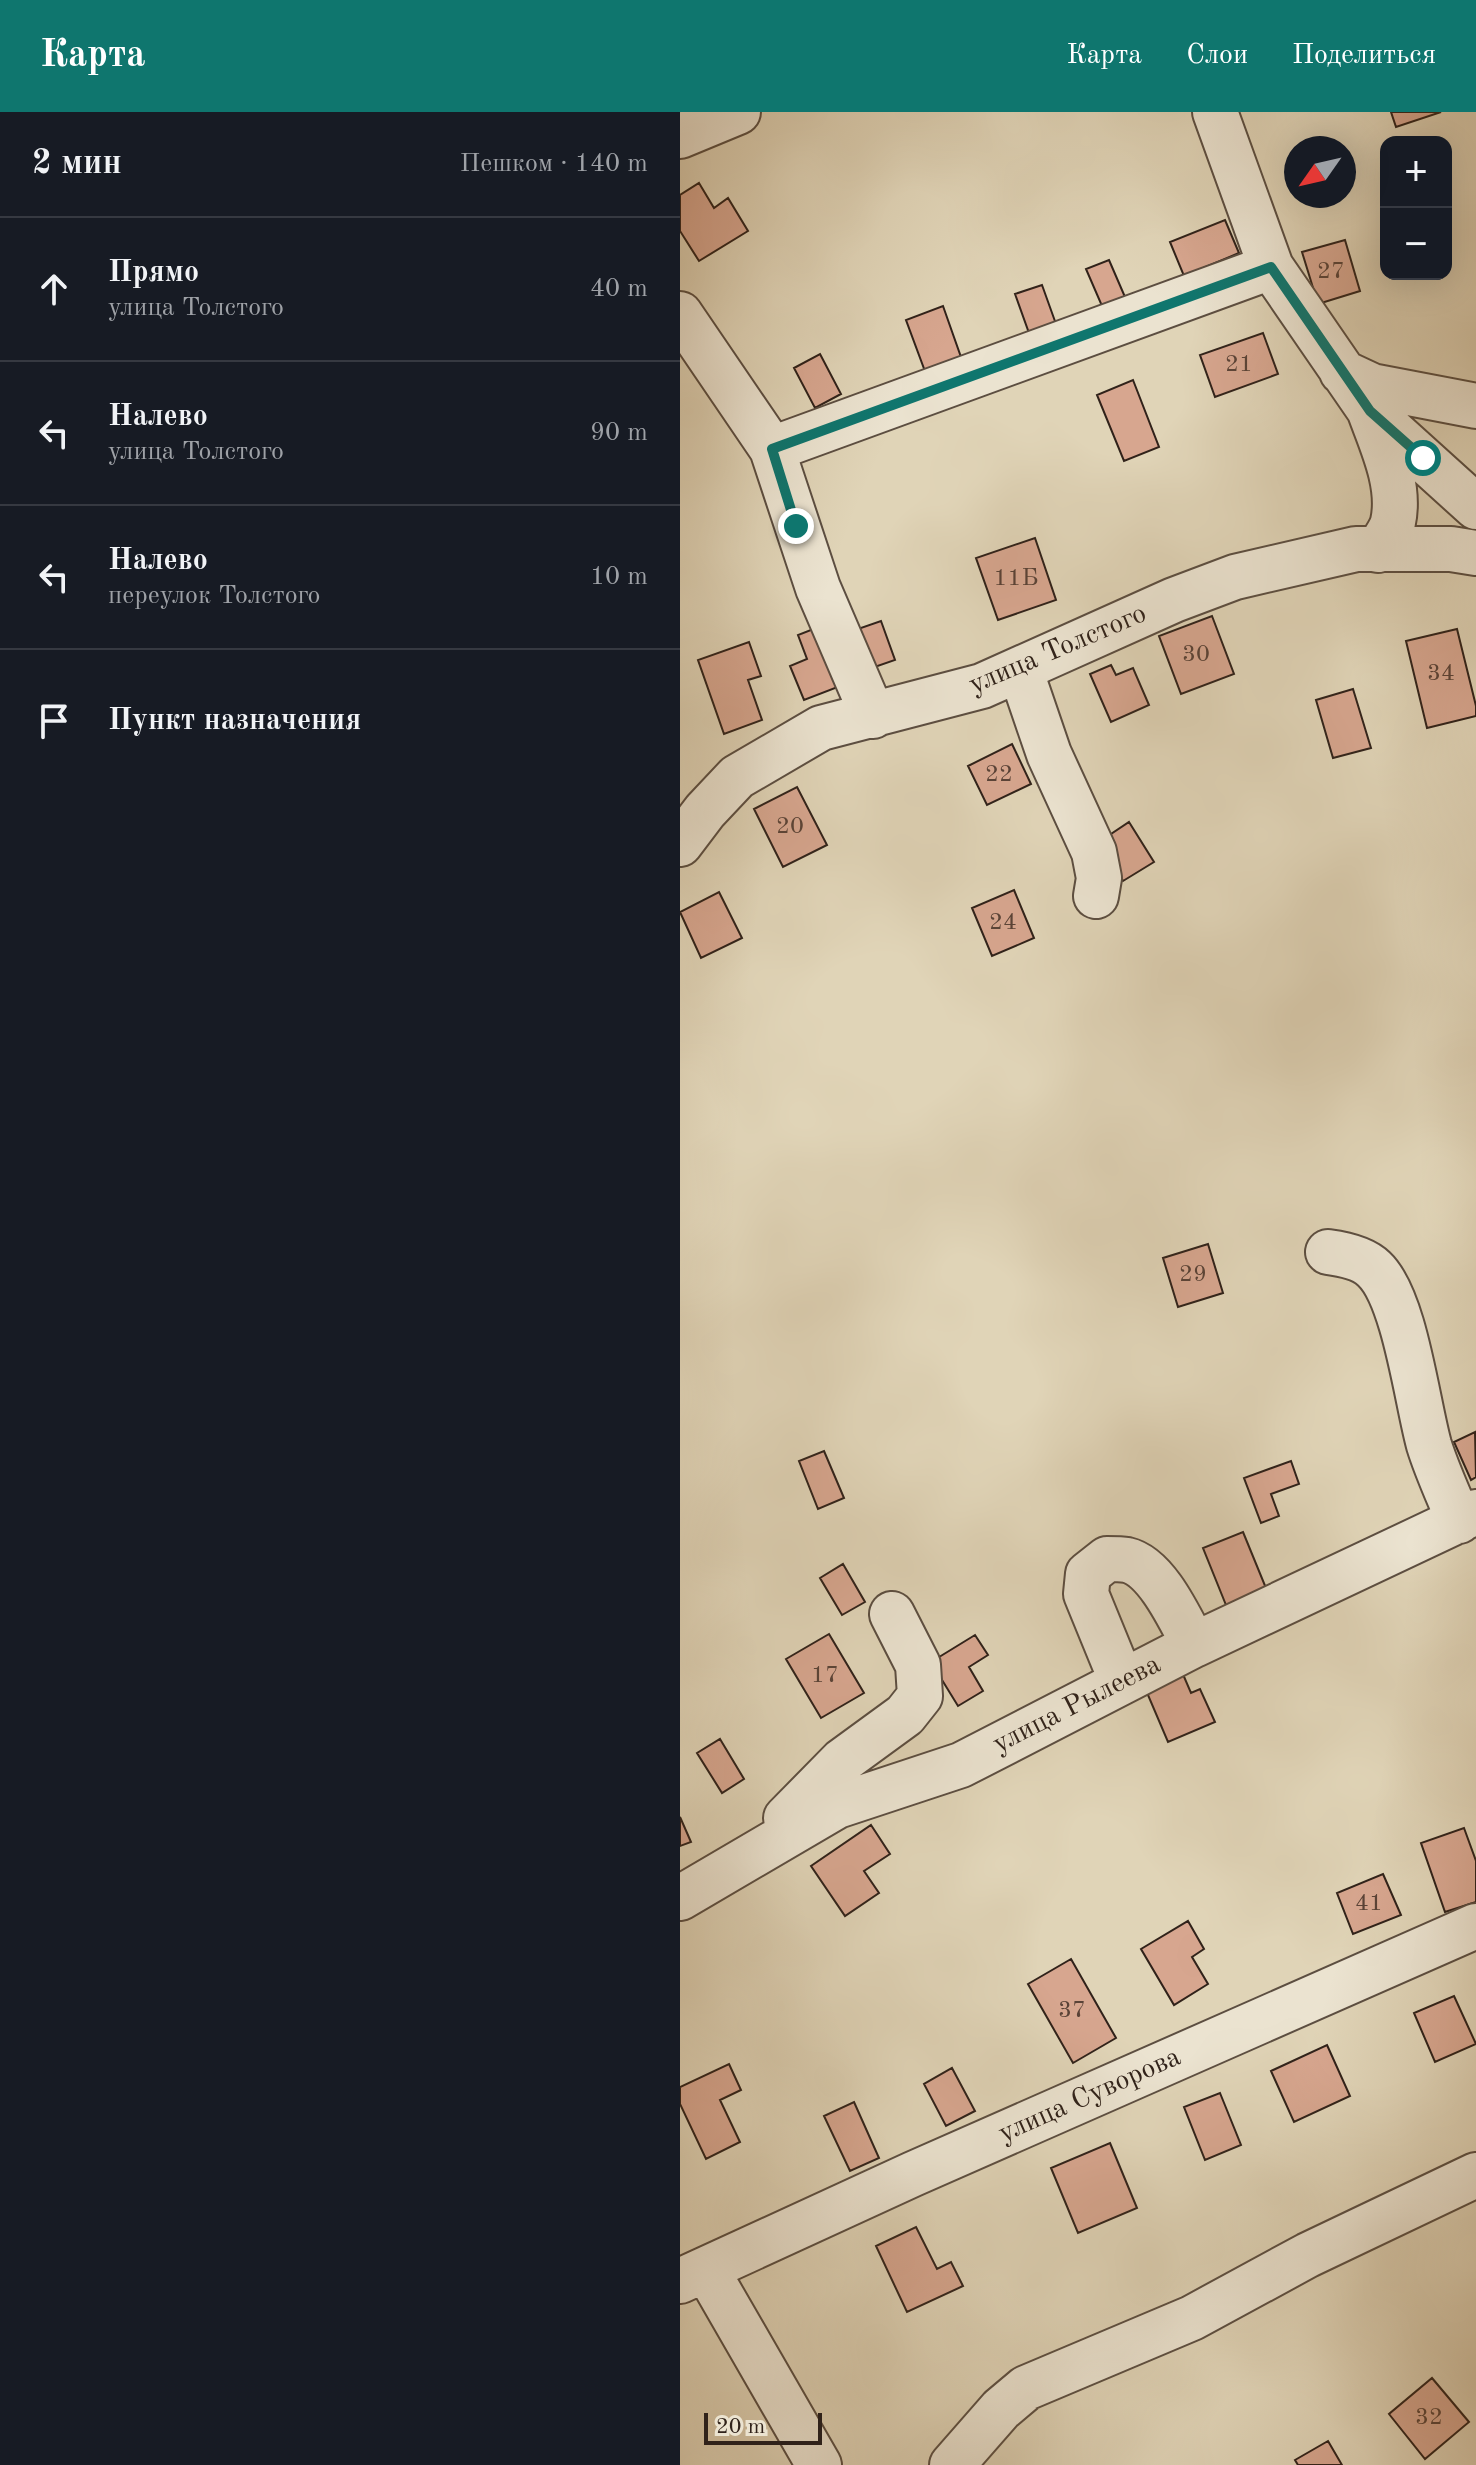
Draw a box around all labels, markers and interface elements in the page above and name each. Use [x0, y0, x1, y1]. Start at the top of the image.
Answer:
text: Карта [40, 37, 146, 75]
text: Карта [1066, 42, 1142, 70]
text: Слои [1186, 42, 1248, 70]
text: Поделиться [1292, 42, 1436, 70]
north arrow [1284, 136, 1356, 208]
map controls [1380, 136, 1452, 280]
button: + [1380, 136, 1452, 208]
text: 2 мин [32, 147, 122, 181]
text: Пешком · 140 m [460, 151, 648, 177]
button: − [1380, 208, 1452, 280]
text: Прямо [108, 258, 199, 288]
house number: 27 [1317, 260, 1345, 284]
icon: ahead [32, 267, 76, 311]
text: 40 m [590, 276, 648, 302]
text: улица Толстого [108, 295, 284, 321]
house number: 21 [1225, 353, 1253, 377]
text: Налево [108, 402, 208, 432]
icon: left [32, 411, 76, 455]
text: 90 m [590, 420, 648, 446]
text: улица Толстого [108, 439, 284, 465]
route start [1405, 440, 1441, 476]
route end [778, 508, 814, 544]
text: Налево [108, 546, 208, 576]
icon: left [32, 555, 76, 599]
text: 10 m [590, 564, 648, 590]
house number: 11Б [994, 567, 1038, 591]
text: переулок Толстого [108, 583, 320, 609]
street label: улица Толстого [965, 600, 1151, 700]
house number: 30 [1182, 643, 1210, 667]
house number: 34 [1427, 662, 1455, 686]
icon: arrive [32, 699, 76, 743]
text: Пункт назначения [108, 706, 361, 736]
house number: 22 [985, 763, 1013, 787]
house number: 20 [776, 815, 804, 839]
house number: 24 [989, 911, 1017, 935]
house number: 29 [1179, 1263, 1207, 1287]
street label: улица Рылеева [989, 1651, 1166, 1759]
house number: 17 [811, 1664, 839, 1688]
house number: 41 [1355, 1892, 1383, 1916]
house number: 37 [1058, 1999, 1086, 2023]
street label: улица Суворова [995, 2043, 1185, 2149]
house number: 32 [1415, 2406, 1443, 2430]
scale bar [704, 2409, 822, 2445]
text: 20 m [716, 2416, 765, 2438]

